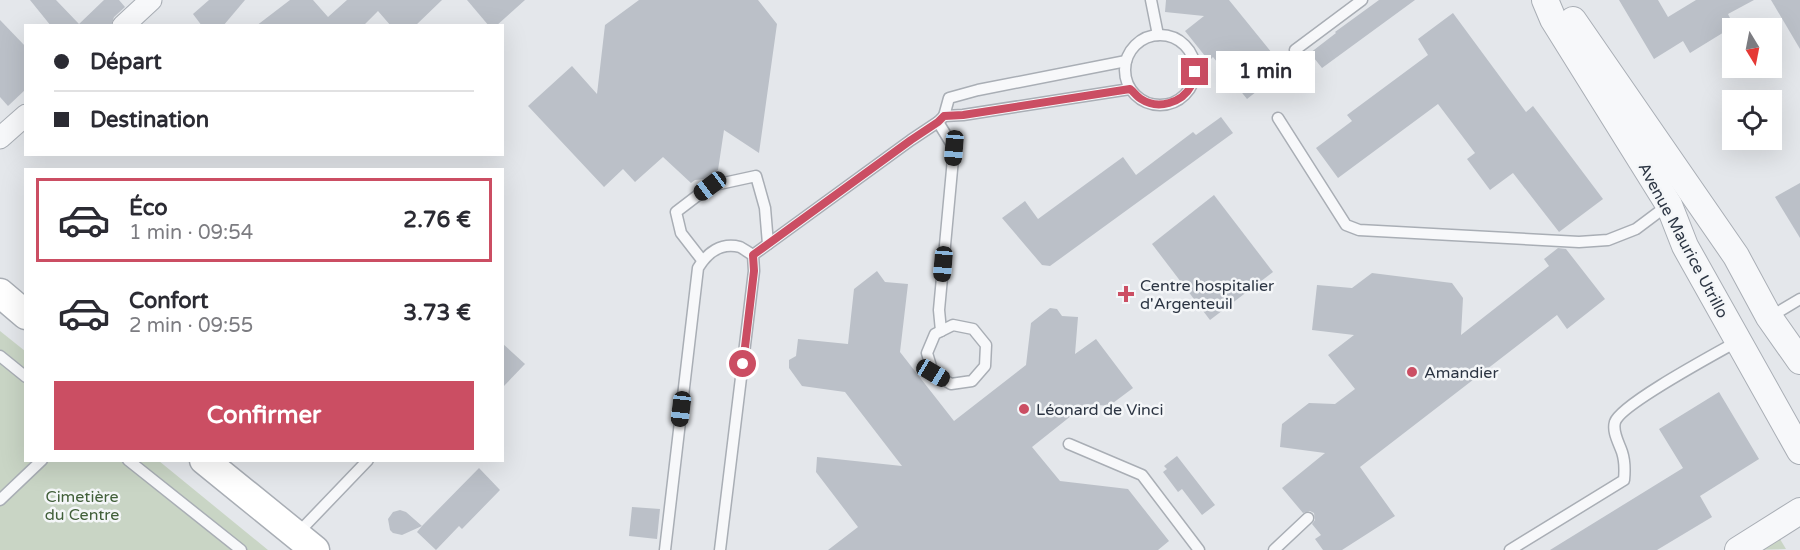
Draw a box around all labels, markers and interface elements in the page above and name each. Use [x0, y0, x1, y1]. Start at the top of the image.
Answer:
north arrow [1722, 18, 1782, 78]
map controls [1722, 18, 1782, 150]
text: Départ [90, 49, 162, 75]
callout: 1 min [1216, 51, 1315, 93]
route end [1181, 58, 1208, 85]
text: 1 min [1239, 60, 1292, 84]
button: locate [1722, 90, 1782, 150]
text: Destination [90, 107, 209, 133]
car [943, 129, 965, 167]
street label: Avenue Maurice Utrillo [1634, 159, 1733, 322]
car [690, 168, 730, 204]
icon: car [57, 193, 111, 247]
text: Éco [129, 195, 168, 221]
text: 2.76 € [403, 207, 471, 233]
text: 1 min · 09:54 [129, 221, 253, 245]
car [932, 245, 954, 283]
place label: Centre hospitalier d'Argenteuil [1140, 276, 1275, 314]
marker: Centre hospitalier d'Argenteuil [1117, 285, 1135, 303]
icon: car [57, 286, 111, 340]
text: Confort [129, 288, 208, 314]
text: 3.73 € [403, 300, 471, 326]
text: 2 min · 09:55 [129, 314, 253, 338]
route start [729, 350, 756, 377]
car [913, 356, 953, 390]
place label: Amandier [1424, 363, 1499, 383]
marker: Amandier [1405, 365, 1419, 379]
button: Confirmer [54, 381, 474, 450]
car [670, 390, 692, 428]
place label: Léonard de Vinci [1036, 400, 1163, 420]
marker: Léonard de Vinci [1017, 402, 1031, 416]
park label: Cimetière du Centre [45, 487, 119, 525]

